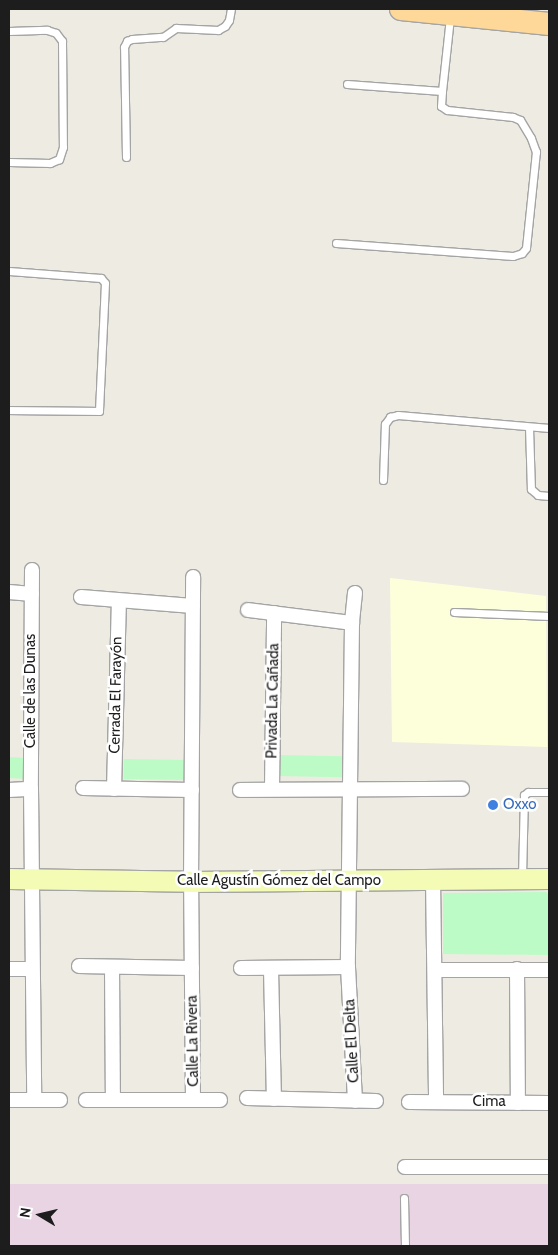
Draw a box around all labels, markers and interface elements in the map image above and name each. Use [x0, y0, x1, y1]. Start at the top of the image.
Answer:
street label: Calle de las Dunas [22, 634, 40, 748]
street label: Cerrada El Farayón [106, 636, 126, 754]
street label: Privada La Cañada [263, 643, 283, 759]
place label: Oxxo [503, 796, 537, 814]
marker: Oxxo [487, 799, 499, 811]
street label: Calle Agustín Gómez del Campo [177, 872, 381, 890]
street label: Calle La Rivera [183, 995, 203, 1087]
street label: Calle El Delta [341, 999, 363, 1083]
street label: Cima [472, 1093, 506, 1111]
north arrow [15, 1190, 65, 1240]
text: N [16, 1206, 35, 1219]

